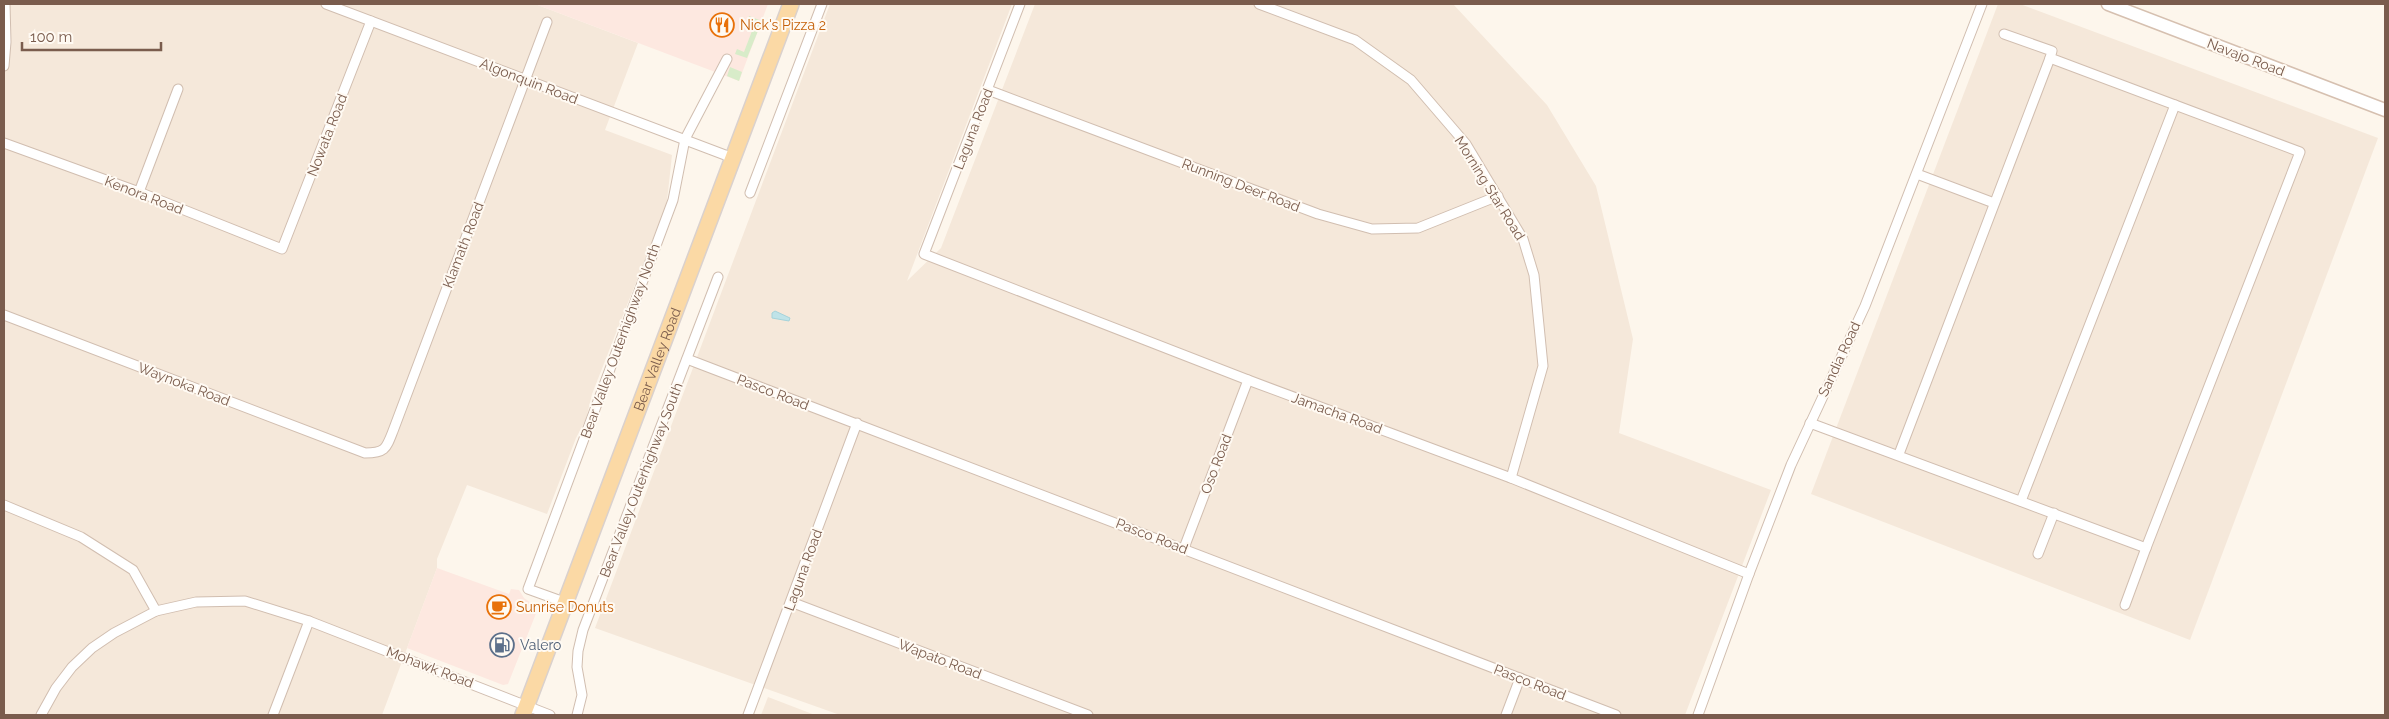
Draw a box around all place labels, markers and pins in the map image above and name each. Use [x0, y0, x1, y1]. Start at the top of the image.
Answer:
restaurant icon: Nick's Pizza 2 [709, 12, 735, 38]
place label: Nick's Pizza 2 [740, 17, 826, 33]
cafe icon: Sunrise Donuts [486, 594, 512, 620]
place label: Sunrise Donuts [516, 599, 614, 615]
fuel station icon: Valero [489, 632, 515, 658]
place label: Valero [520, 637, 561, 653]

